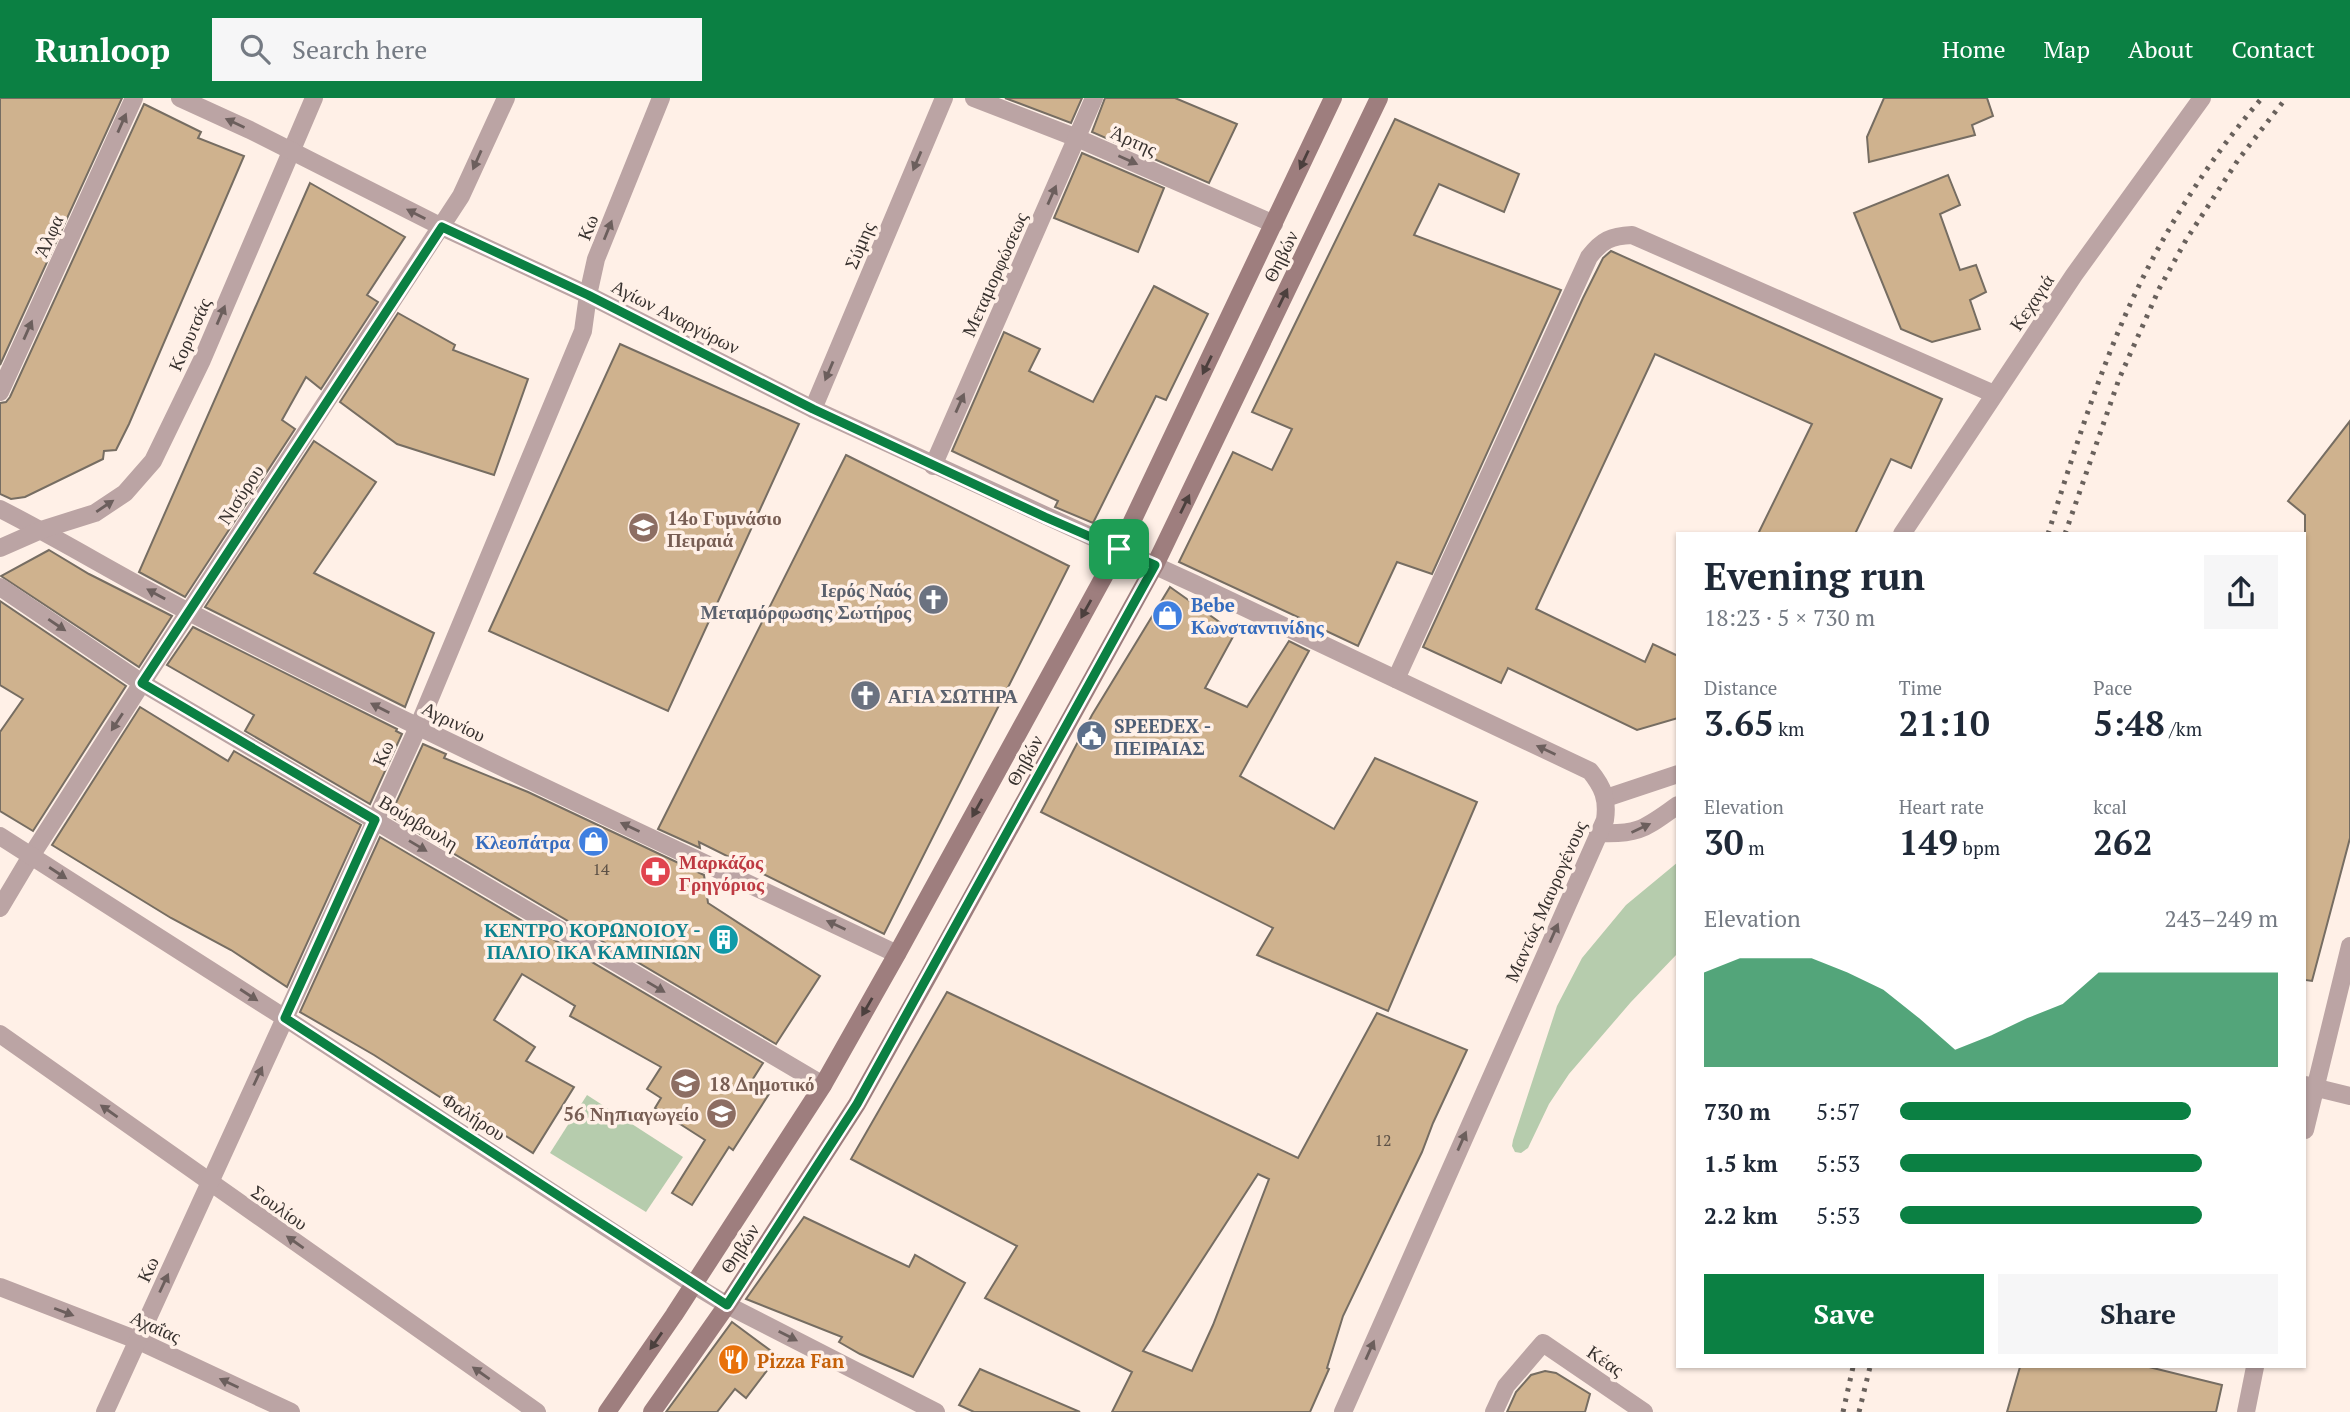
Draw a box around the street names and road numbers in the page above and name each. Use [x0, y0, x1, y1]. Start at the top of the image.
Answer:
street label: Άρτης [1107, 119, 1162, 161]
street label: Μεταμορφώσεως [955, 207, 1033, 340]
street label: Κω [571, 210, 603, 244]
street label: Άλφα [28, 211, 68, 261]
street label: Σύμης [838, 217, 880, 272]
street label: Θηβών [1257, 226, 1303, 286]
street label: Κεχαγιά [2003, 269, 2059, 335]
street label: Αγίων Αναργύρων [608, 273, 745, 359]
street label: Κορυτσάς [162, 293, 216, 374]
street label: Νισύρου [211, 459, 269, 529]
street label: Αγρινίου [418, 695, 490, 747]
street label: Θηβών [1000, 730, 1048, 790]
street label: Κω [365, 736, 399, 770]
street label: Βούρβουλη [375, 788, 463, 856]
street label: Μαντώς Μαυρογένους [1498, 816, 1592, 986]
street label: Φαλήρου [437, 1086, 511, 1146]
street label: Σουλίου [247, 1179, 313, 1235]
street label: Θηβών [714, 1218, 765, 1278]
street label: Κω [130, 1252, 164, 1286]
street label: Αχαΐας [127, 1304, 186, 1348]
street label: Κέας [1583, 1339, 1630, 1382]

